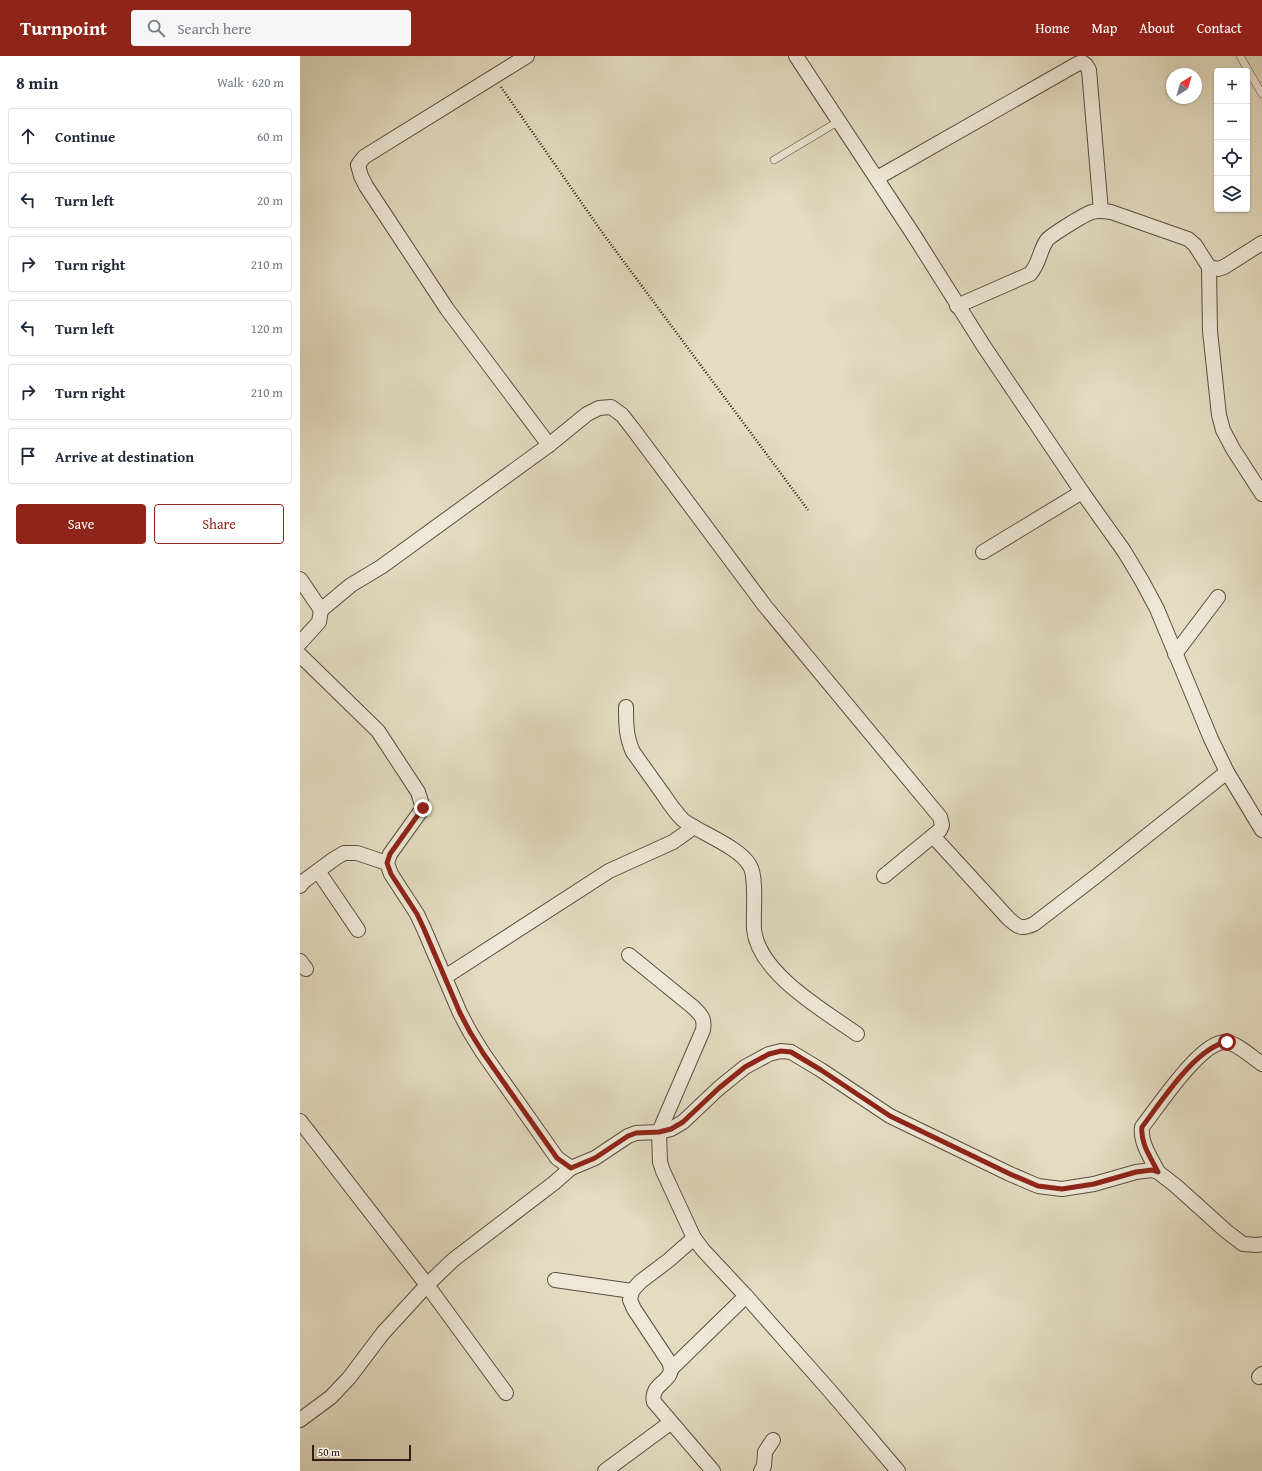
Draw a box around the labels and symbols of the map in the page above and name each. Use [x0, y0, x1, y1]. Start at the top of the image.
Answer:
north arrow [1166, 68, 1202, 104]
route end [414, 799, 432, 817]
route start [1218, 1033, 1236, 1051]
scale bar [312, 1443, 411, 1462]

